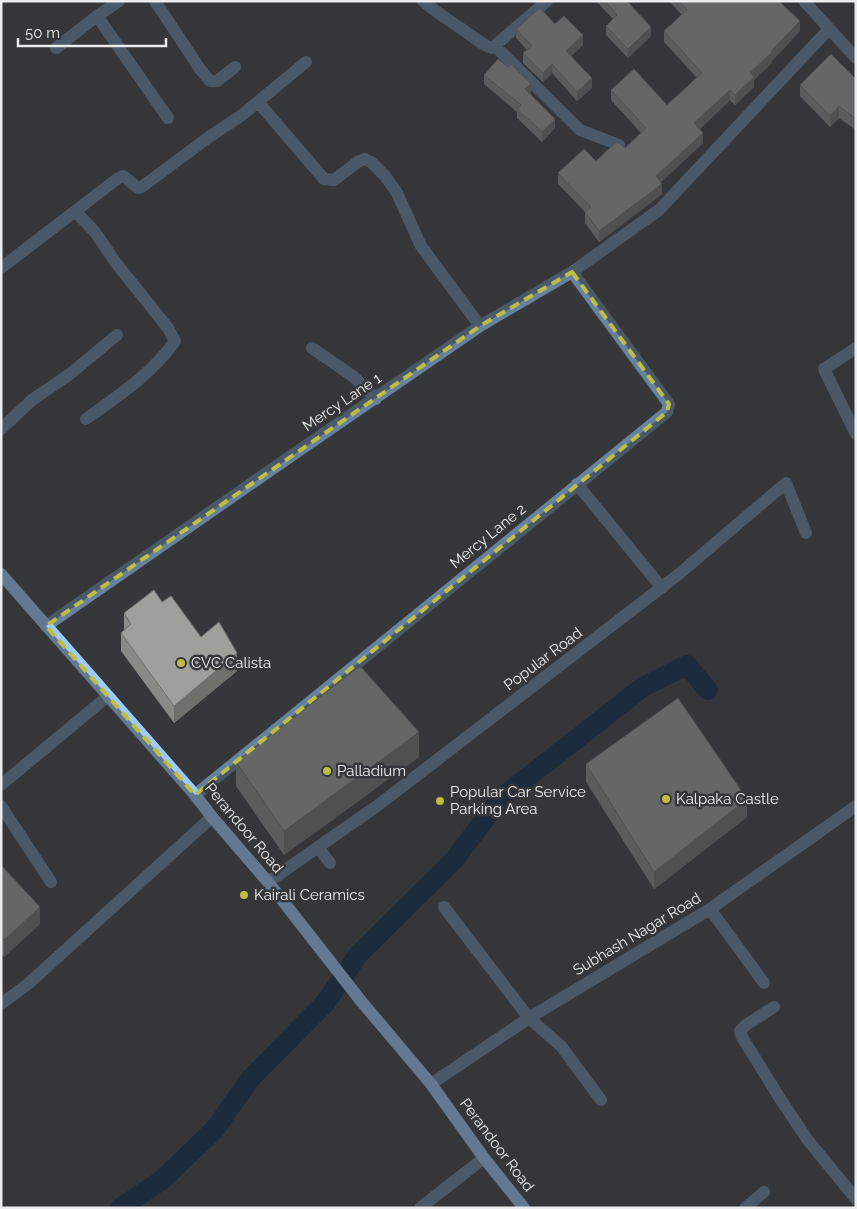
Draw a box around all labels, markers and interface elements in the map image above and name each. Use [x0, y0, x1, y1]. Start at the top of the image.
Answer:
scale bar [18, 15, 165, 47]
text: 50 m [25, 24, 60, 42]
street label: Mercy Lane 1 [299, 369, 385, 435]
street label: Mercy Lane 2 [446, 500, 530, 572]
street label: Popular Road [500, 624, 586, 694]
place label: CVC Calista [191, 654, 271, 672]
marker: CVC Calista [175, 657, 187, 669]
place label: Palladium [337, 762, 406, 780]
marker: Palladium [321, 765, 333, 777]
street label: Perandoor Road [201, 779, 287, 877]
place label: Popular Car Service Parking Area [450, 783, 586, 818]
place label: Kalpaka Castle [676, 790, 779, 808]
marker: Kalpaka Castle [660, 793, 672, 805]
marker: Popular Car Service Parking Area [434, 795, 446, 807]
place label: Kairali Ceramics [254, 886, 365, 904]
marker: Kairali Ceramics [238, 889, 250, 901]
street label: Subhash Nagar Road [570, 889, 704, 979]
street label: Perandoor Road [456, 1095, 538, 1195]

